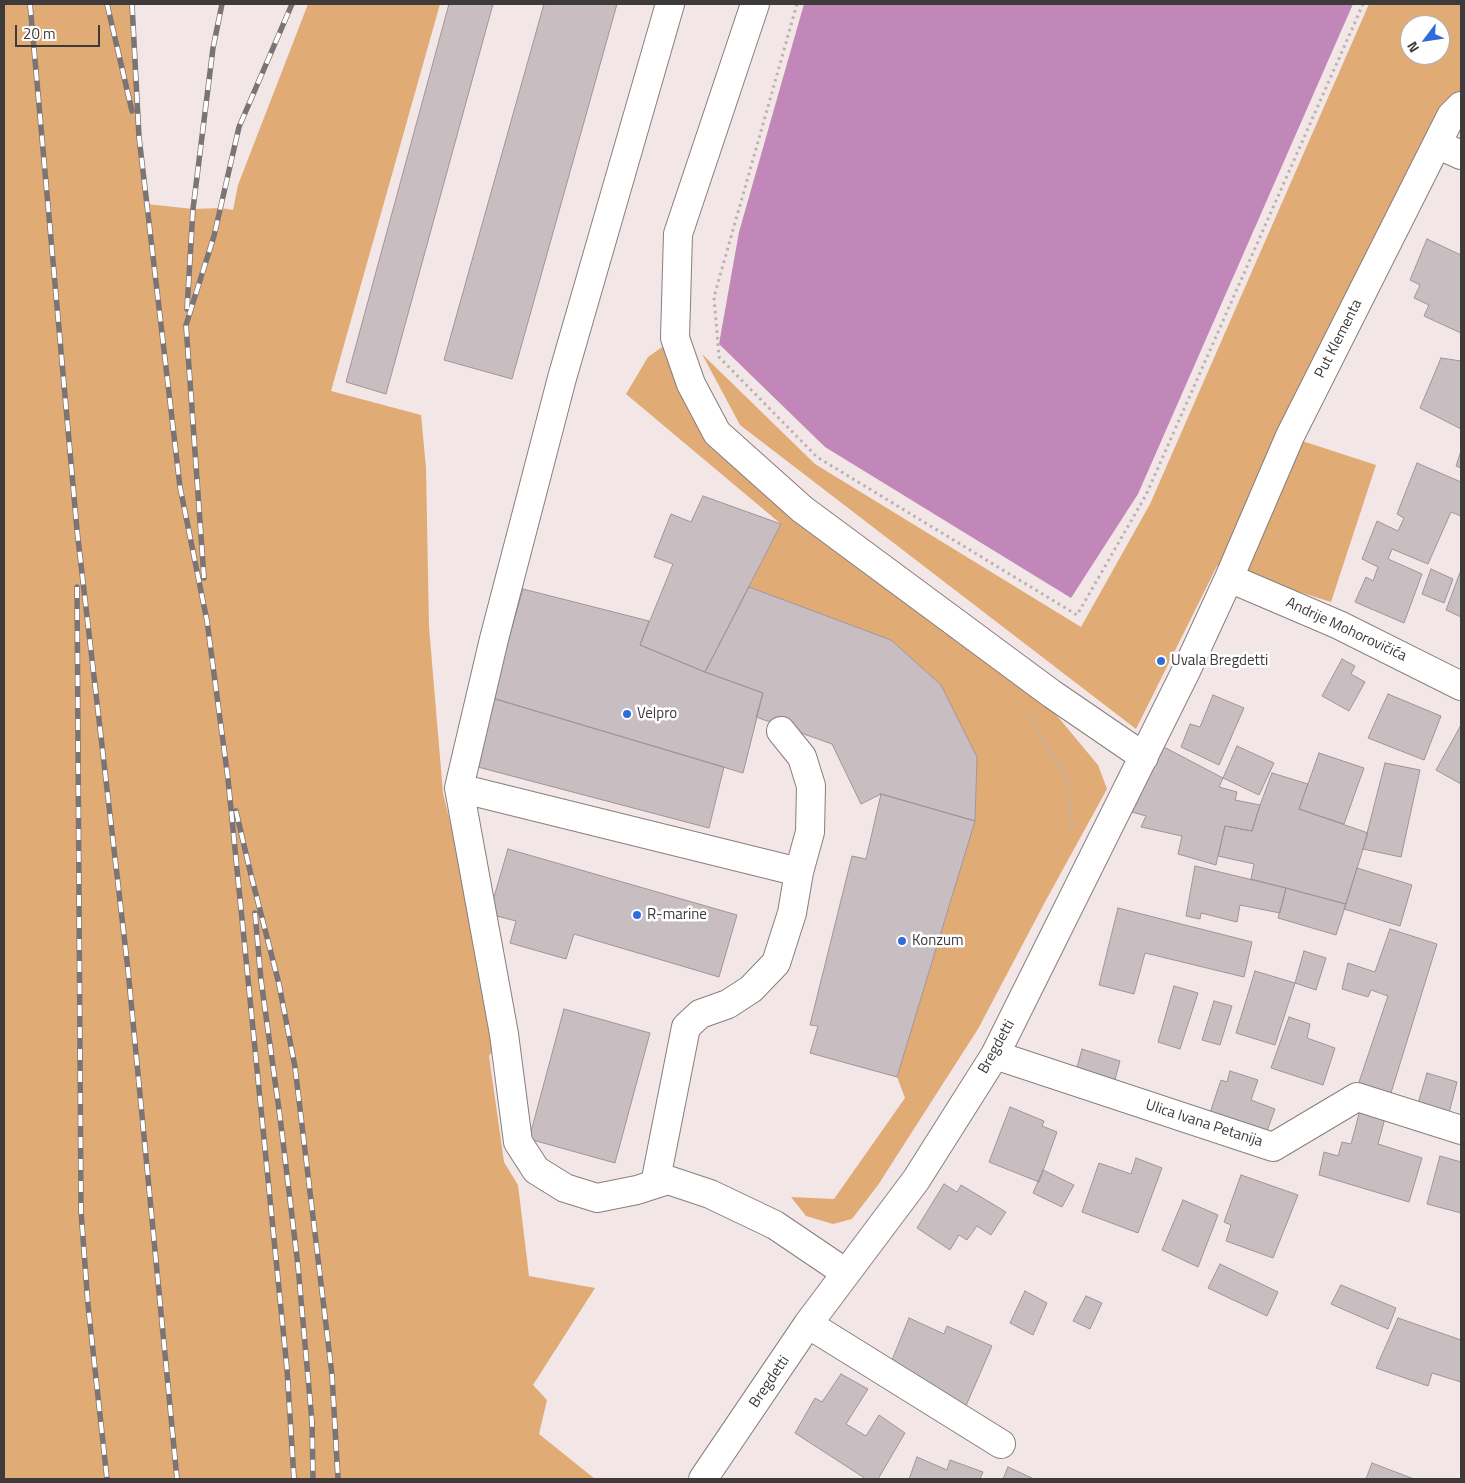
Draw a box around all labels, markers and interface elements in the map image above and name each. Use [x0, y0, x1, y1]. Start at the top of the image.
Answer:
scale bar [18, 15, 102, 47]
north arrow [1400, 15, 1450, 65]
text: 20 m [23, 22, 56, 45]
text: N [1401, 38, 1424, 57]
street label: Put Klementa [1311, 297, 1367, 381]
street label: Andrije Mohorovičića [1283, 594, 1409, 666]
place label: Uvala Bregdetti [1171, 652, 1268, 670]
marker: Uvala Bregdetti [1155, 655, 1167, 667]
place label: Velpro [637, 705, 677, 723]
marker: Velpro [621, 708, 633, 720]
place label: R-marine [647, 906, 707, 924]
marker: R-marine [631, 909, 643, 921]
place label: Konzum [912, 932, 964, 950]
marker: Konzum [896, 935, 908, 947]
street label: Bregdetti [975, 1017, 1019, 1077]
street label: Ulica Ivana Petanija [1143, 1097, 1265, 1151]
street label: Bregdetti [746, 1353, 794, 1411]

